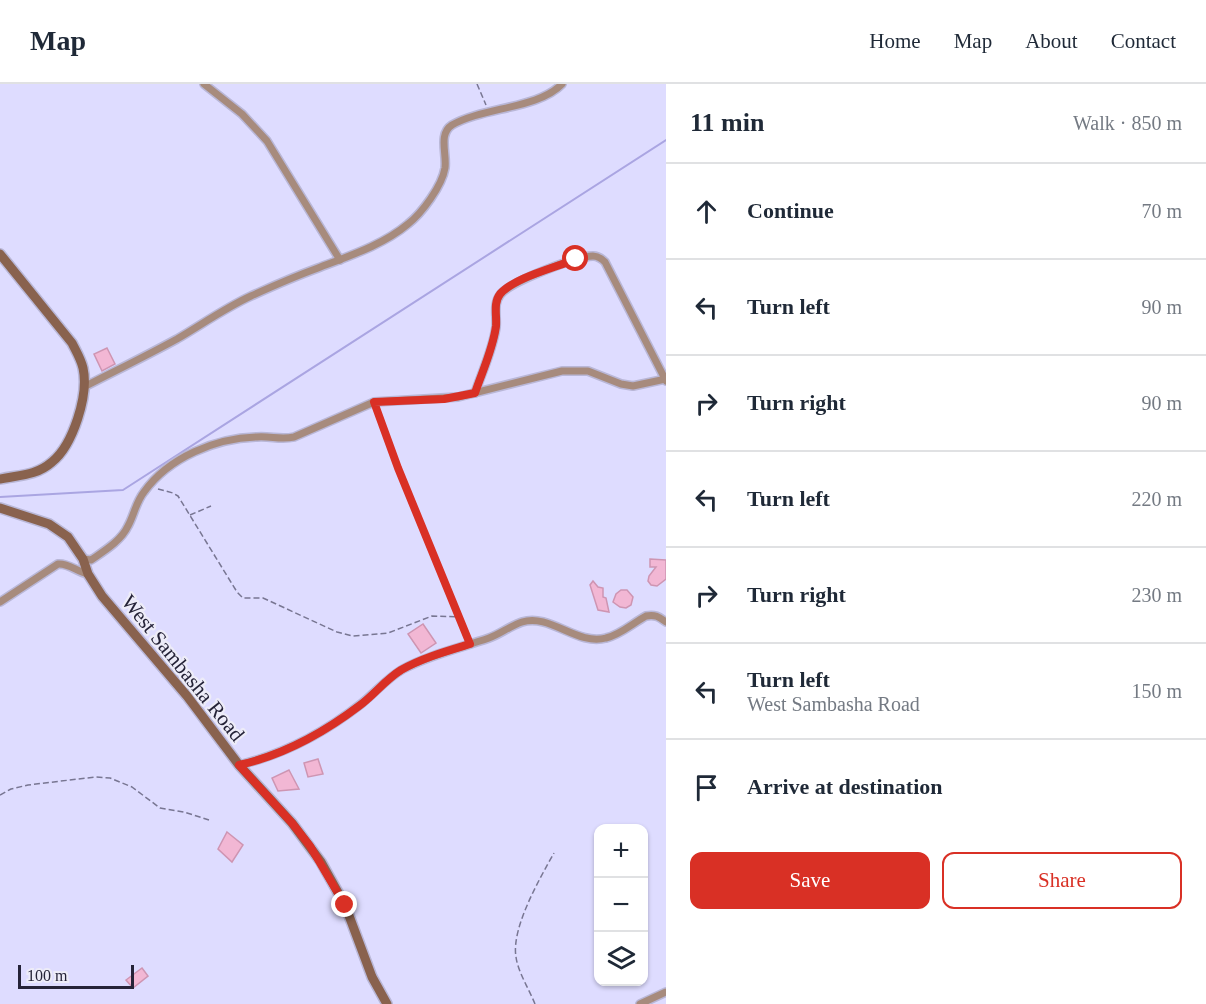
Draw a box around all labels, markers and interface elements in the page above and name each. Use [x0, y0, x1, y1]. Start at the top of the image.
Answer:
text: Map [30, 25, 86, 56]
text: Home [869, 29, 921, 53]
text: Map [954, 29, 992, 53]
text: About [1025, 29, 1078, 53]
text: Contact [1111, 29, 1176, 53]
text: 11 min [690, 108, 764, 137]
text: Walk · 850 m [1073, 112, 1182, 134]
icon: ahead [690, 195, 723, 228]
text: Continue [747, 198, 834, 223]
text: 70 m [1141, 200, 1182, 222]
route start [562, 245, 588, 271]
icon: left [690, 291, 723, 324]
text: Turn left [747, 294, 830, 319]
text: 90 m [1141, 296, 1182, 318]
icon: right [690, 387, 723, 420]
text: Turn right [747, 390, 846, 415]
text: 90 m [1141, 392, 1182, 414]
icon: left [690, 483, 723, 516]
text: Turn left [747, 486, 830, 511]
text: 220 m [1131, 488, 1182, 510]
icon: right [690, 579, 723, 612]
text: Turn right [747, 582, 846, 607]
text: 230 m [1131, 584, 1182, 606]
street label: West Sambasha Road [117, 590, 250, 746]
text: Turn left [747, 667, 830, 692]
icon: left [690, 675, 723, 708]
text: 150 m [1131, 680, 1182, 702]
text: West Sambasha Road [747, 693, 920, 715]
icon: arrive [690, 771, 723, 804]
text: Arrive at destination [747, 774, 943, 799]
map controls [594, 824, 648, 986]
button: + [594, 824, 648, 878]
button: Save [690, 852, 930, 909]
button: Share [942, 852, 1182, 909]
button: − [594, 878, 648, 932]
route end [331, 891, 357, 917]
button: layers [594, 932, 648, 986]
scale bar [18, 962, 134, 990]
text: 100 m [27, 967, 67, 984]

